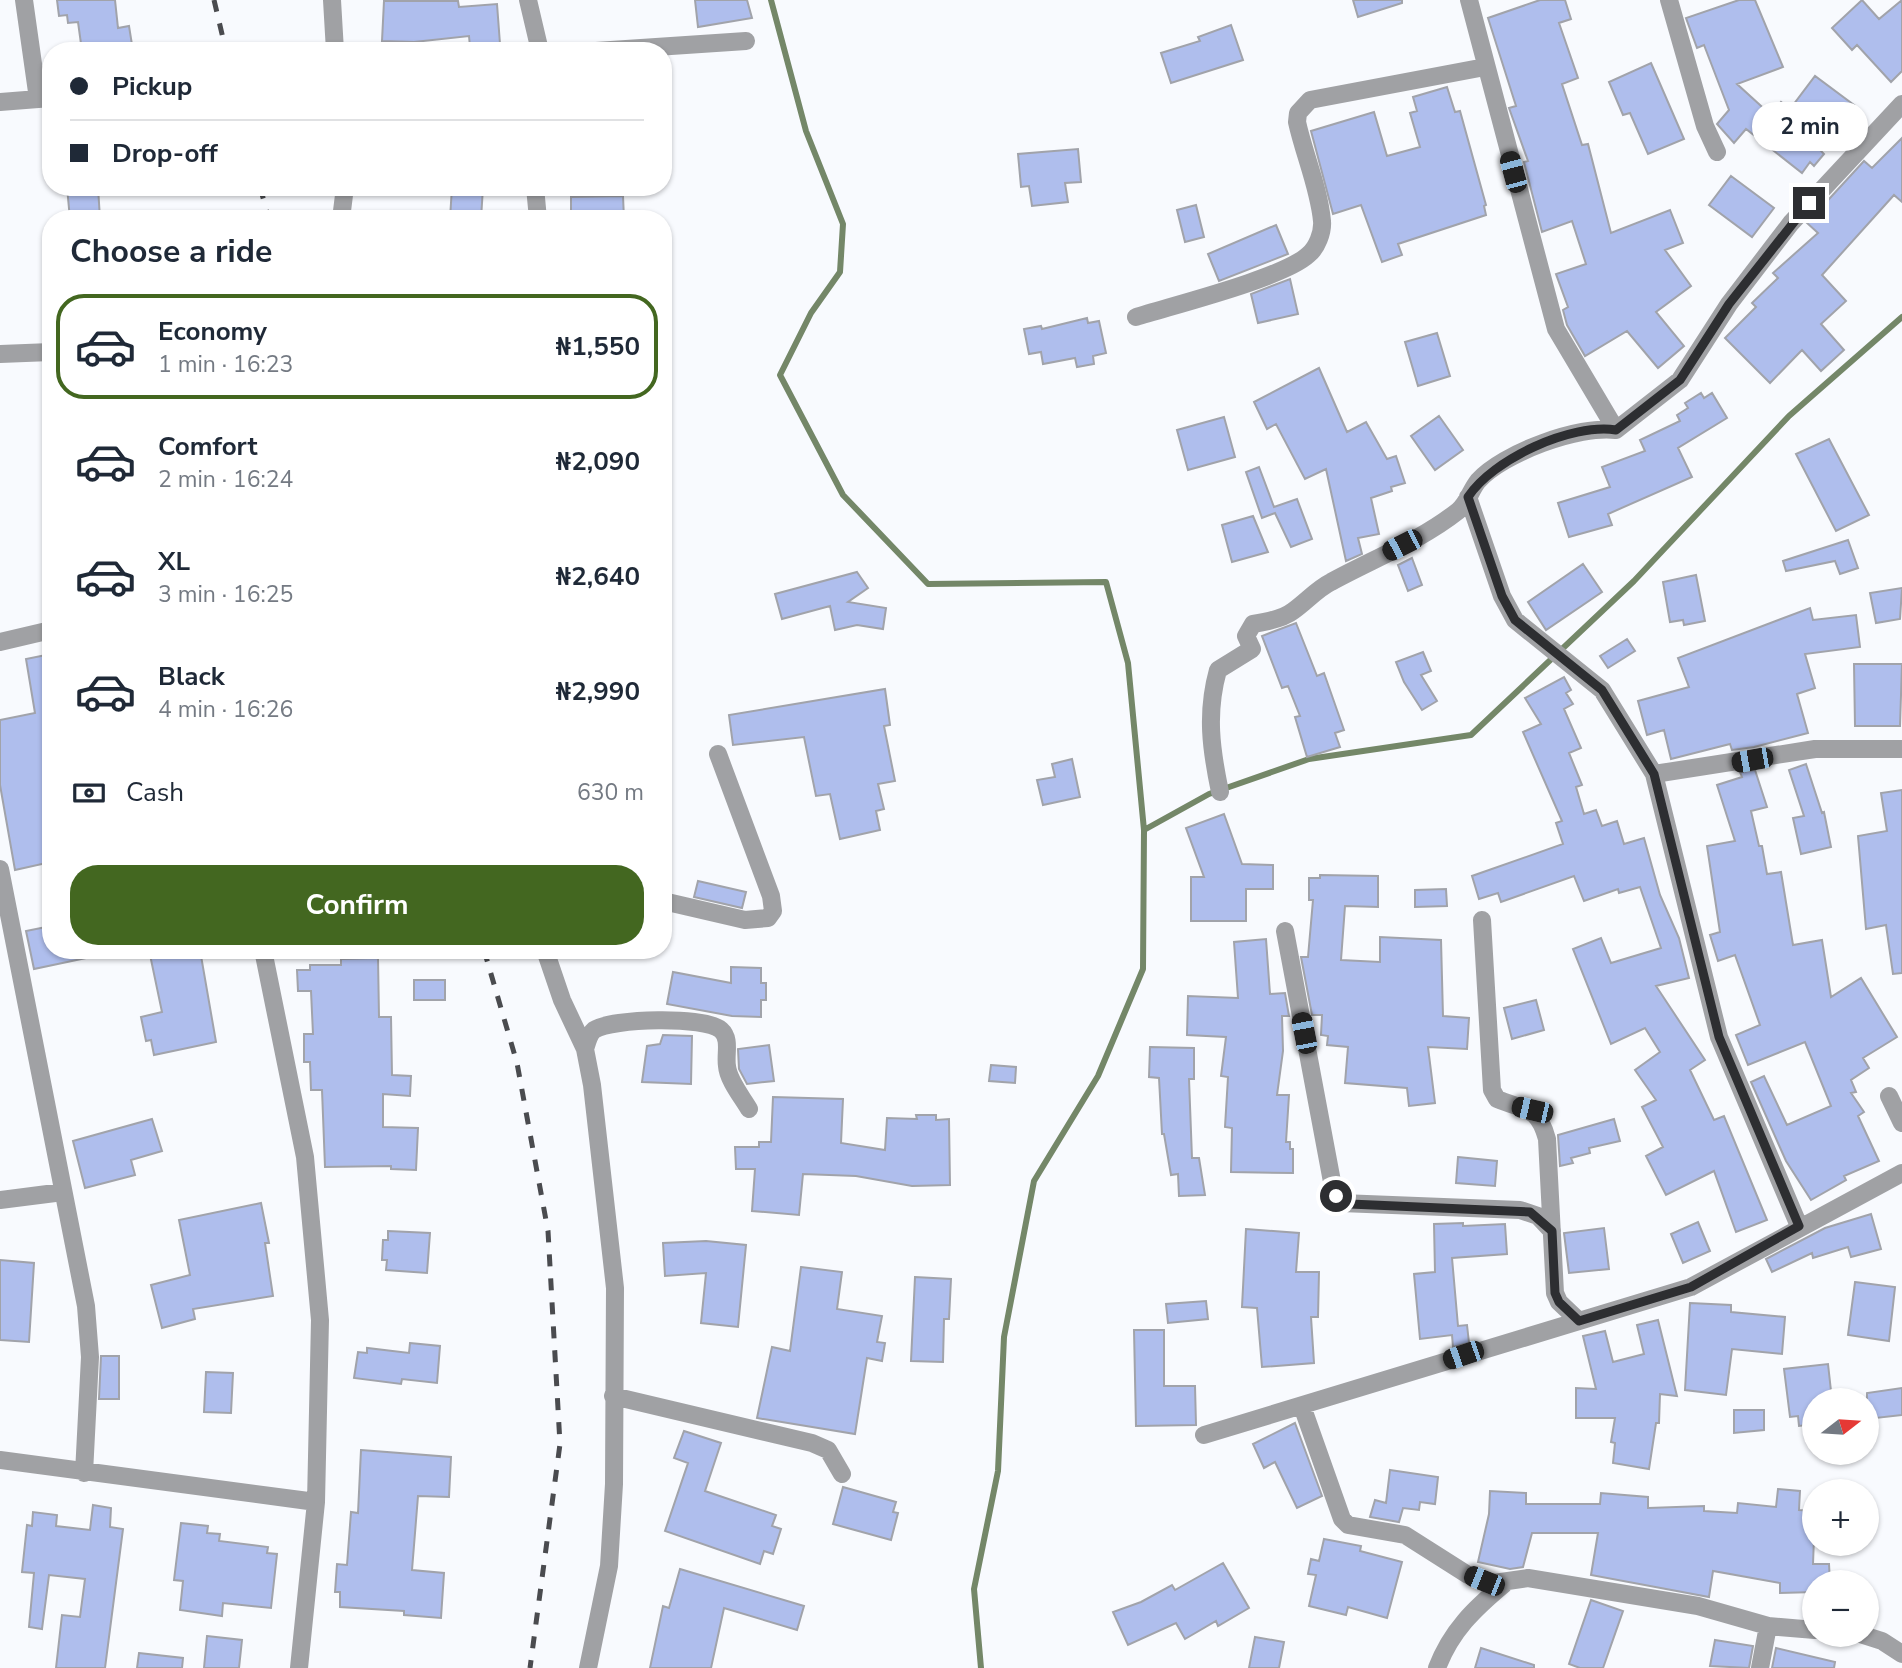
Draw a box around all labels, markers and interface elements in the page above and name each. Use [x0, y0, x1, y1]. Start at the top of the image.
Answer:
text: Pickup [112, 69, 192, 104]
callout: 2 min [1751, 102, 1867, 150]
text: 2 min [1780, 111, 1840, 142]
text: Drop-off [112, 136, 218, 171]
car [1498, 149, 1529, 195]
route end [1793, 187, 1825, 219]
text: Choose a ride [70, 230, 272, 273]
text: Economy [158, 314, 267, 349]
icon: car [74, 315, 137, 378]
text: ₦1,550 [556, 329, 640, 364]
text: 1 min · 16:23 [158, 349, 293, 380]
text: Comfort [158, 429, 258, 464]
icon: car [74, 430, 137, 493]
text: ₦2,090 [556, 444, 640, 479]
text: 2 min · 16:24 [158, 464, 293, 495]
car [1379, 526, 1426, 564]
text: XL [158, 544, 190, 579]
icon: car [74, 545, 137, 608]
text: ₦2,640 [556, 559, 640, 594]
text: 3 min · 16:25 [158, 579, 293, 610]
text: Black [158, 659, 225, 694]
icon: car [74, 660, 137, 723]
text: ₦2,990 [556, 674, 640, 709]
text: 4 min · 16:26 [158, 694, 293, 725]
car [1730, 746, 1775, 774]
icon: cash [70, 774, 108, 812]
text: Cash [126, 775, 184, 810]
text: 630 m [577, 777, 644, 808]
button: Confirm [70, 865, 644, 945]
car [1290, 1010, 1319, 1056]
car [1510, 1095, 1555, 1125]
route start [1320, 1180, 1352, 1212]
car [1440, 1338, 1487, 1372]
north arrow [1802, 1388, 1880, 1465]
map controls [1802, 1388, 1879, 1647]
button: + [1802, 1479, 1879, 1556]
car [1461, 1563, 1508, 1599]
button: − [1802, 1570, 1879, 1647]

